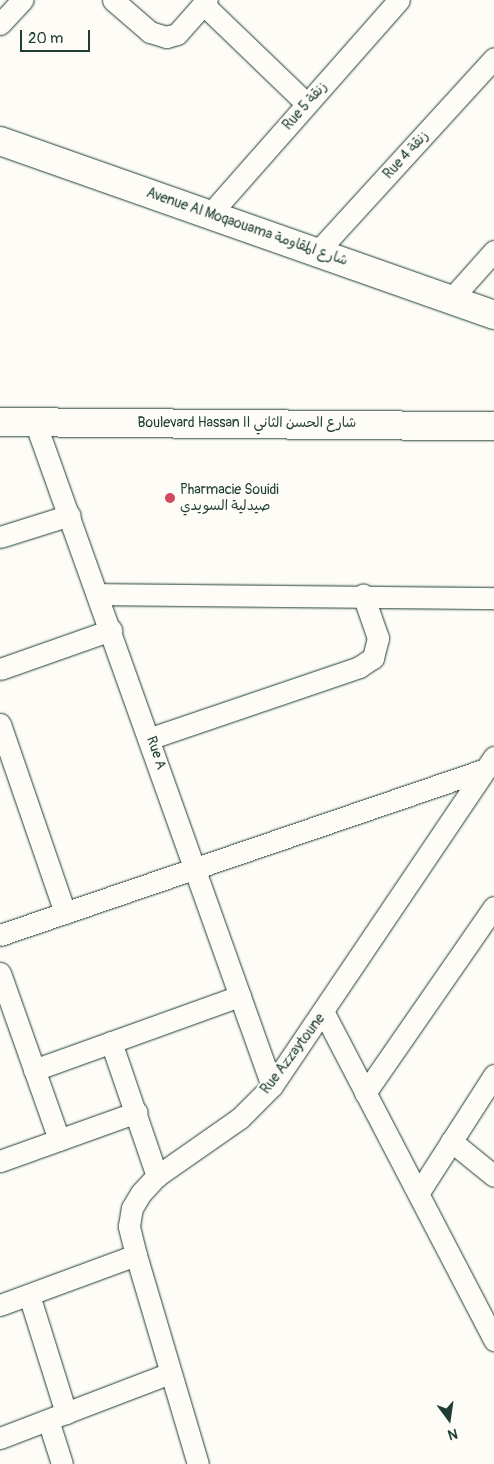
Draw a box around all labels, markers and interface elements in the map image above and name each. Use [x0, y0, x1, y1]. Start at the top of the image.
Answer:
scale bar [22, 20, 92, 52]
text: 20 m [28, 29, 63, 48]
street label: Rue 5 زنقة [279, 78, 331, 134]
street label: Rue 4 زنقة [380, 127, 432, 183]
street label: Avenue Al Moqaouama شارع المقاومة [144, 185, 350, 269]
street label: Boulevard Hassan II شارع الحسن الثاني [138, 415, 356, 431]
place label: Pharmacie Souidi صيدلية السويدي [180, 482, 279, 514]
marker: Pharmacie Souidi صيدلية السويدي [164, 492, 176, 504]
street label: Rue A [142, 734, 170, 772]
street label: Rue Azzaytoune [257, 1011, 329, 1097]
north arrow [424, 1394, 474, 1444]
text: N [446, 1425, 459, 1443]

